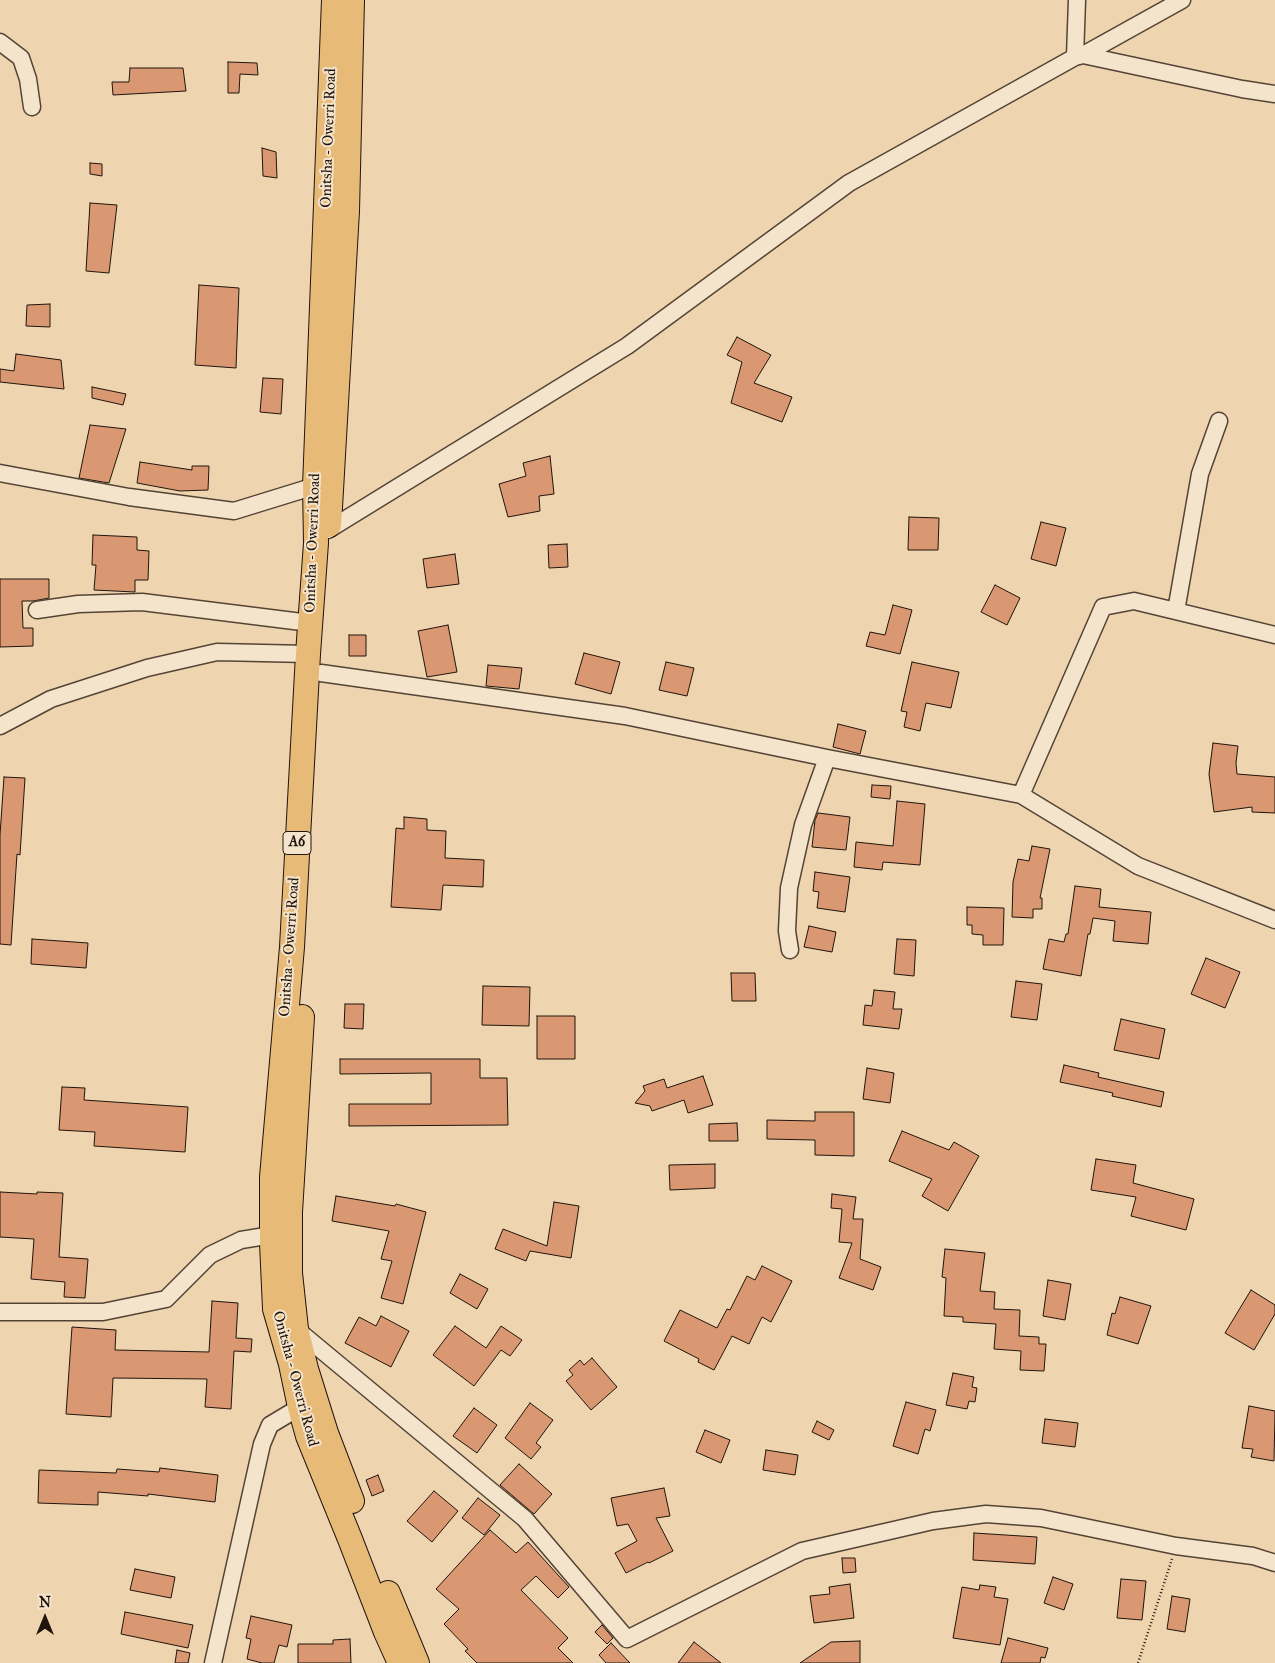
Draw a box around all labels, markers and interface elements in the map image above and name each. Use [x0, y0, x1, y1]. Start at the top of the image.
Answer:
street label: Onitsha - Owerri Road [318, 68, 340, 208]
street label: Onitsha - Owerri Road [302, 473, 324, 613]
road number: A6 [283, 831, 311, 854]
street label: Onitsha - Owerri Road [276, 877, 304, 1017]
street label: Onitsha - Owerri Road [268, 1309, 322, 1449]
north arrow [20, 1593, 70, 1643]
text: N [39, 1594, 51, 1611]

